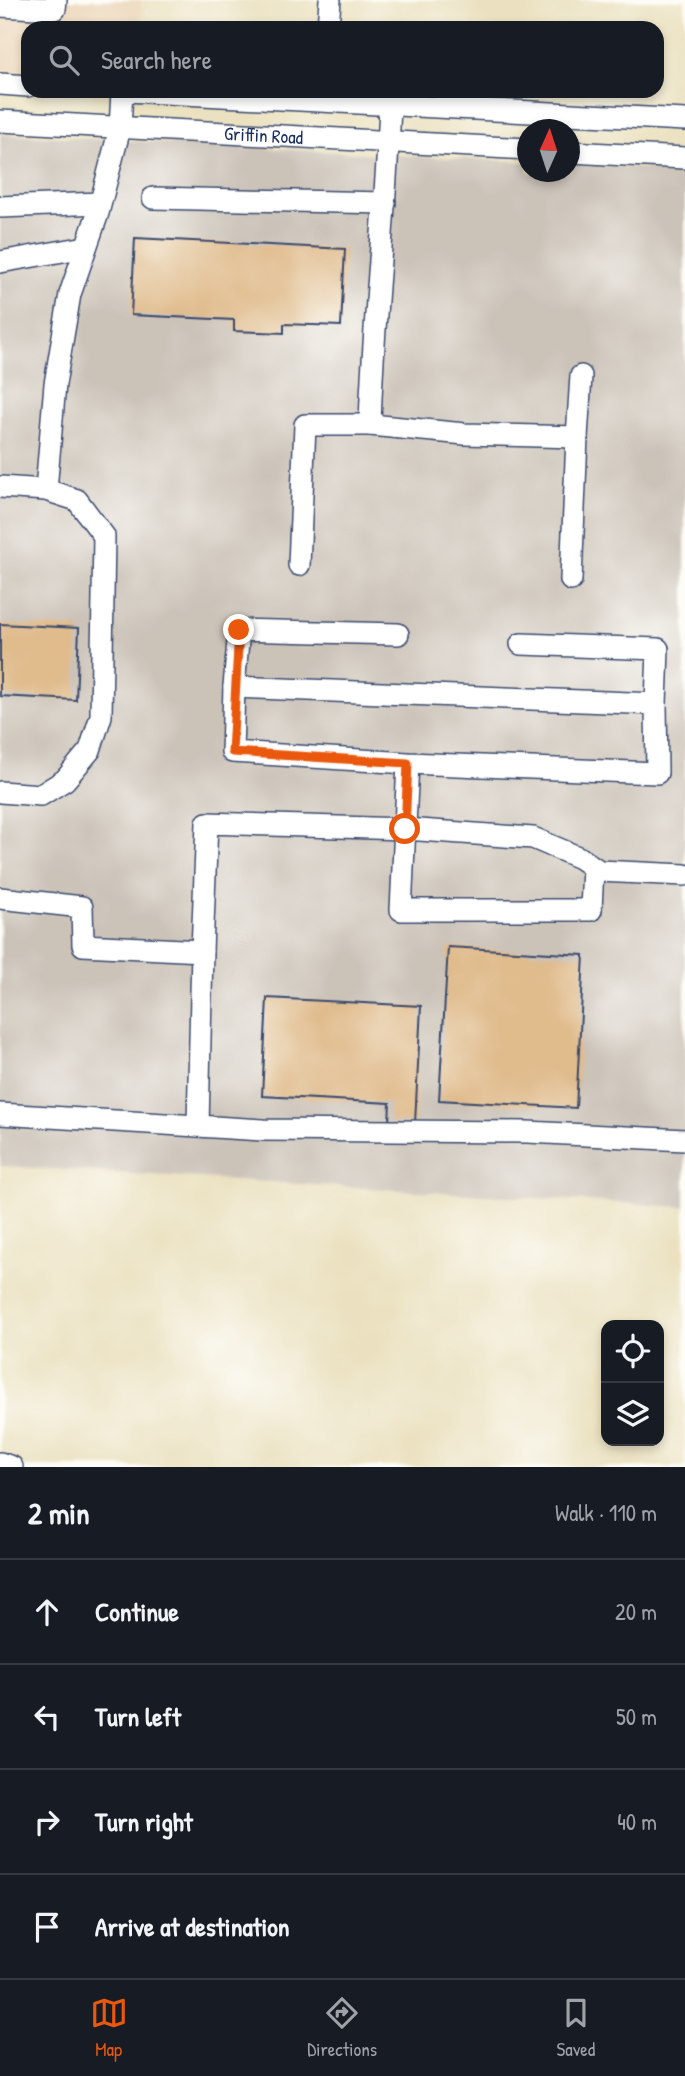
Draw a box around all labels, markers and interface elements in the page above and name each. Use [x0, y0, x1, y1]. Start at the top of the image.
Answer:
search box [21, 21, 664, 98]
icon: search [45, 41, 83, 79]
text: Search here [101, 42, 212, 77]
north arrow [517, 119, 580, 182]
street label: Griffin Road [223, 120, 304, 150]
route end [223, 614, 254, 645]
route start [389, 813, 420, 844]
map controls [601, 1320, 664, 1446]
button: locate [601, 1320, 664, 1383]
button: layers [601, 1383, 664, 1446]
text: 2 min [28, 1493, 90, 1533]
text: Walk · 110 m [555, 1497, 657, 1528]
icon: ahead [28, 1593, 66, 1631]
text: Continue [95, 1594, 179, 1629]
text: 20 m [615, 1596, 657, 1627]
icon: left [28, 1698, 66, 1736]
text: Turn left [95, 1699, 181, 1734]
text: 50 m [616, 1701, 657, 1732]
icon: right [28, 1803, 66, 1841]
text: Turn right [95, 1804, 193, 1839]
text: 40 m [617, 1806, 657, 1837]
icon: arrive [28, 1908, 66, 1946]
text: Arrive at destination [95, 1909, 290, 1944]
tab: Map [90, 1994, 128, 2062]
tab: Directions [307, 1994, 377, 2062]
tab: Saved [557, 1994, 595, 2062]

